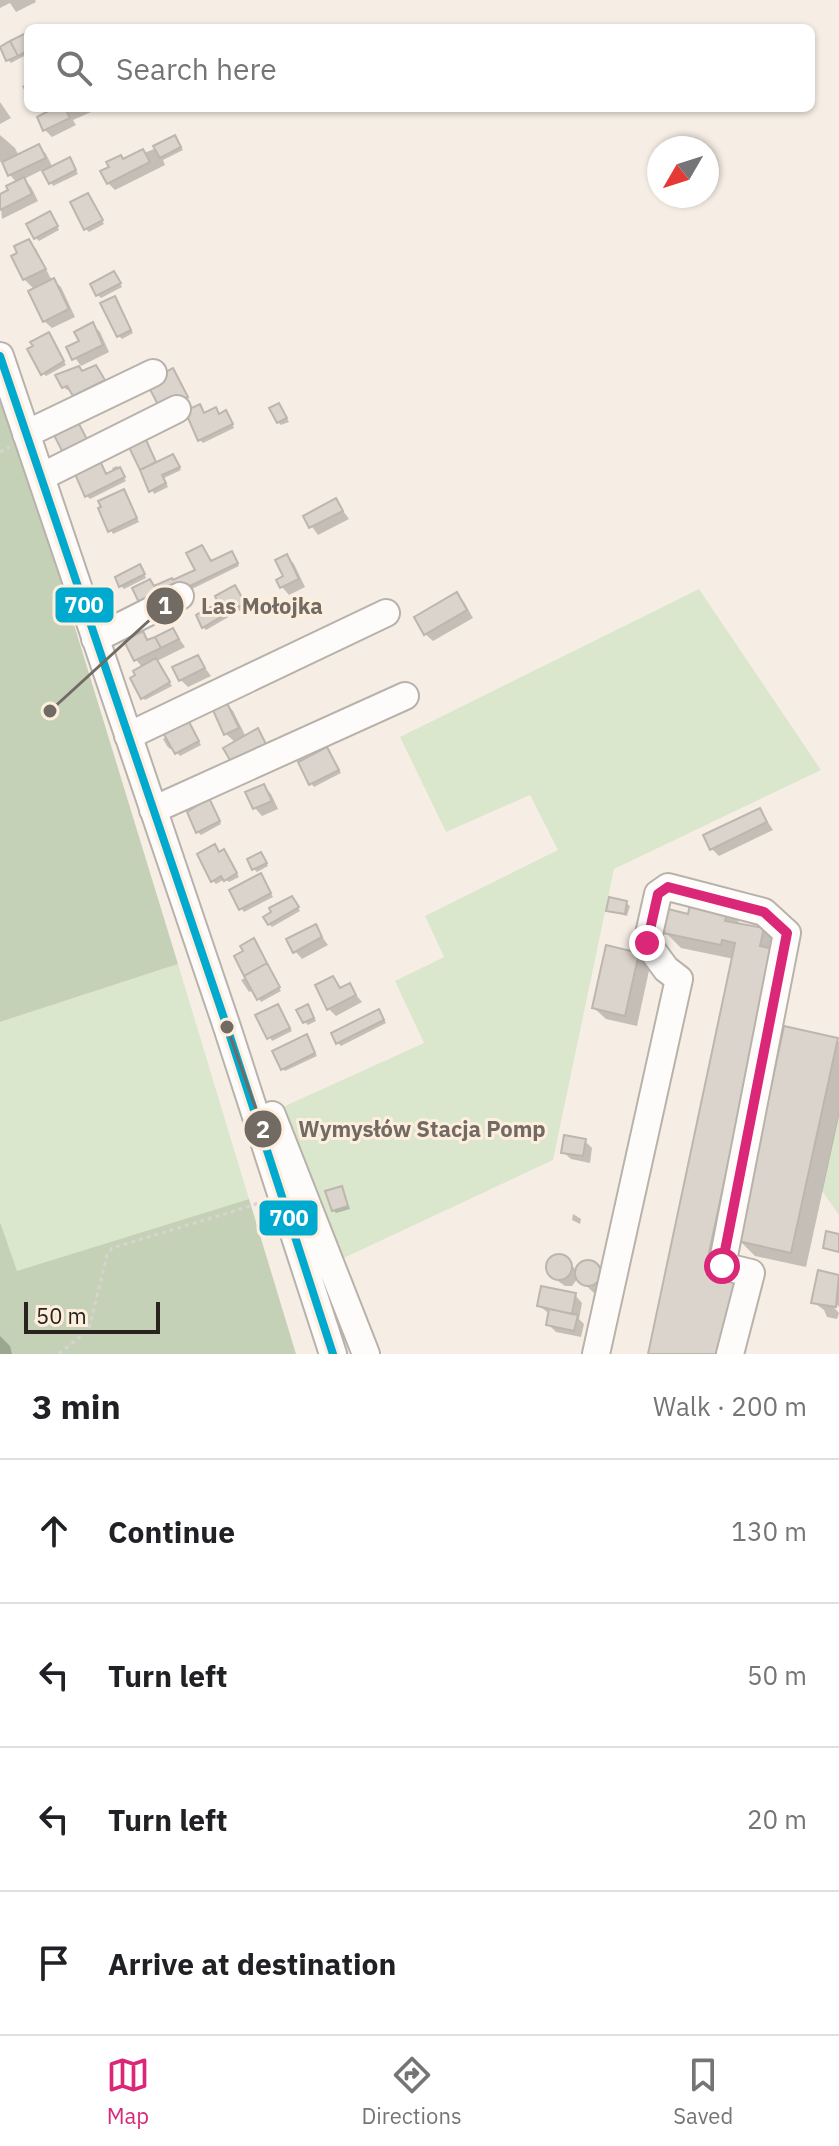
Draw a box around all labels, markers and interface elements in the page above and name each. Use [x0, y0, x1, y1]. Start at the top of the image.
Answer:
search box [24, 24, 815, 112]
icon: search [52, 46, 96, 90]
text: Search here [116, 49, 277, 88]
north arrow [647, 136, 719, 208]
callout: Las Mołojka [145, 583, 339, 629]
line badge: 700 [54, 586, 115, 624]
text: 1 [158, 589, 172, 621]
text: 700 [64, 590, 104, 619]
text: Las Mołojka [201, 591, 323, 620]
route end [629, 925, 665, 961]
callout: Wymysłów Stacja Pomp [243, 1106, 562, 1152]
text: 2 [256, 1113, 270, 1145]
text: Wymysłów Stacja Pomp [298, 1114, 546, 1143]
line badge: 700 [258, 1199, 319, 1237]
text: 700 [269, 1203, 309, 1232]
route start [704, 1248, 740, 1284]
scale bar [24, 1298, 160, 1334]
text: 50 m [36, 1301, 87, 1330]
text: 3 min [32, 1384, 121, 1428]
text: Walk · 200 m [653, 1389, 807, 1423]
icon: ahead [32, 1509, 76, 1553]
text: Continue [108, 1512, 235, 1551]
text: 130 m [731, 1514, 807, 1548]
icon: left [32, 1653, 76, 1697]
text: Turn left [108, 1656, 227, 1695]
text: 50 m [747, 1658, 807, 1692]
icon: left [32, 1797, 76, 1841]
text: Turn left [108, 1800, 227, 1839]
text: 20 m [747, 1802, 807, 1836]
icon: arrive [32, 1941, 76, 1985]
text: Arrive at destination [108, 1944, 396, 1983]
tab: Map [106, 2053, 150, 2130]
tab: Directions [362, 2053, 462, 2130]
tab: Saved [673, 2053, 733, 2130]

